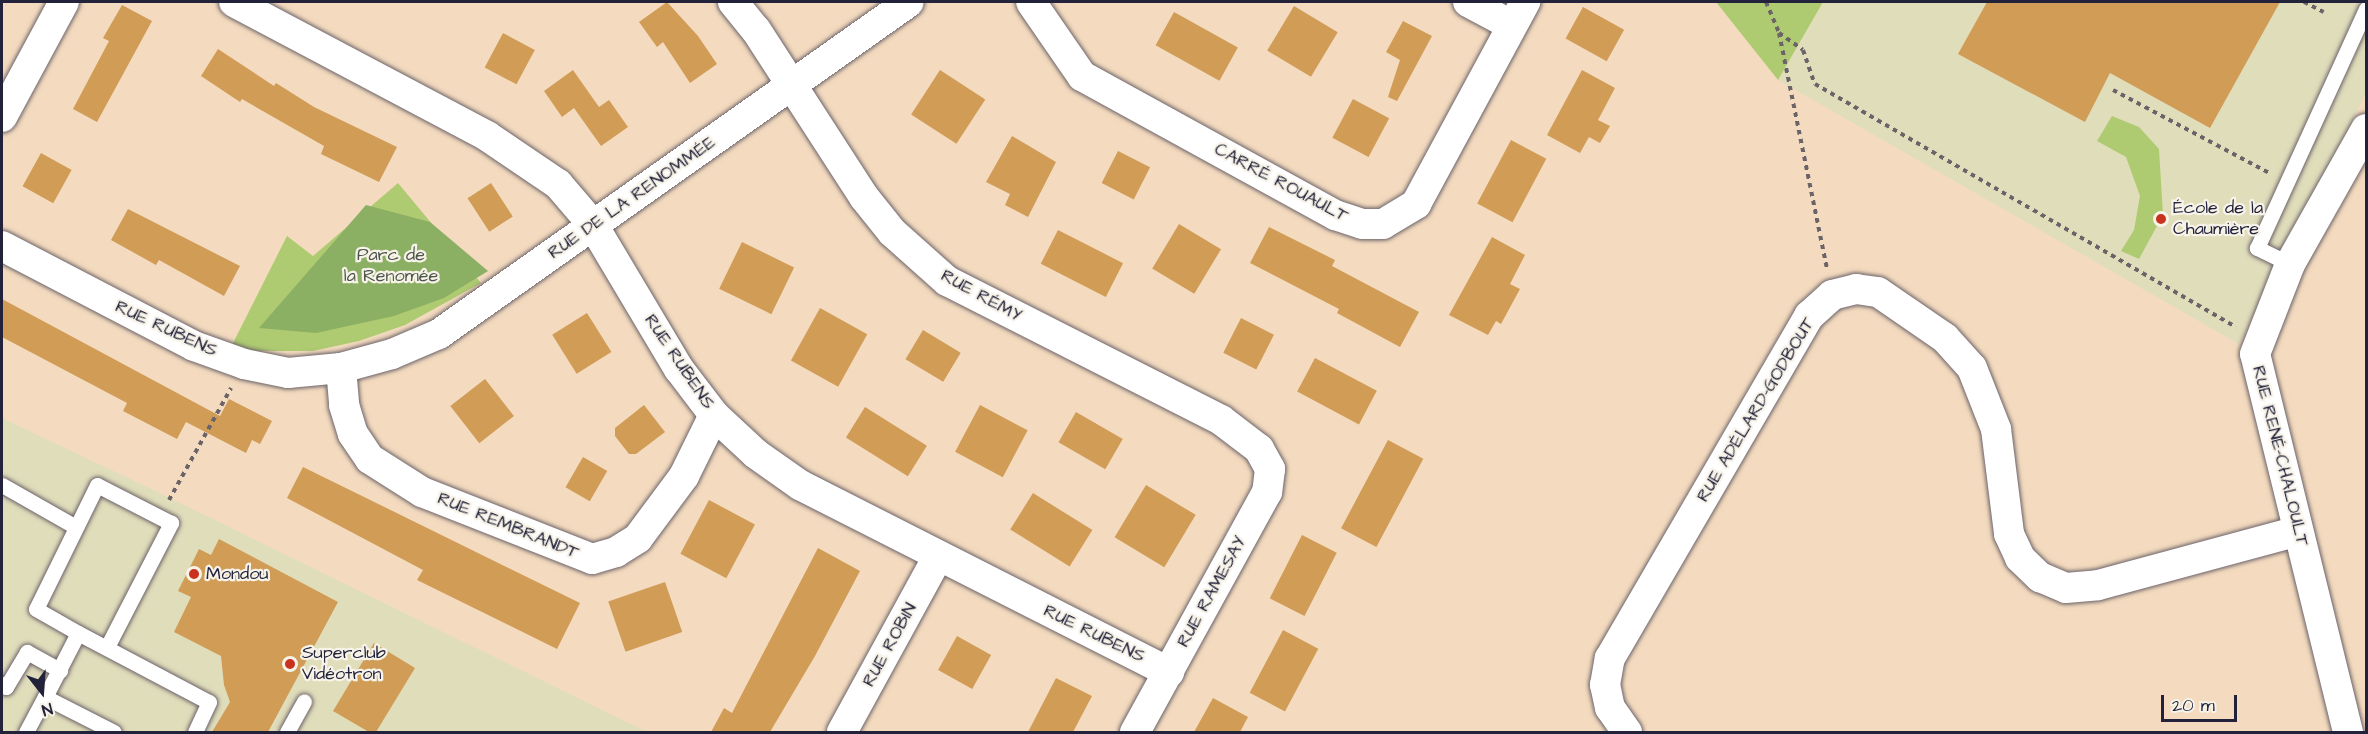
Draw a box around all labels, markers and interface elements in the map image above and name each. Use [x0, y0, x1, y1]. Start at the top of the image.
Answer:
street label: RUE DE LA RENOMMÉE [544, 132, 720, 264]
street label: CARRÉ ROUAULT [1211, 139, 1351, 227]
place label: École de la Chaumière [2173, 198, 2263, 240]
marker: École de la Chaumière [2154, 212, 2168, 226]
park label: Parc de la Renomée [344, 245, 438, 288]
street label: RUE RÉMY [937, 265, 1025, 327]
street label: RUE RUBENS [112, 296, 220, 362]
street label: RUE RUBENS [639, 310, 719, 414]
street label: RUE ADÉLARD-GODBOUT [1692, 314, 1820, 506]
street label: RUE RENÉ-CHALOULT [2247, 363, 2313, 549]
street label: RUE REMBRANDT [434, 488, 582, 564]
street label: RUE RAMESAY [1173, 533, 1251, 651]
place label: Mondou [206, 563, 269, 585]
marker: Mondou [187, 567, 201, 581]
street label: RUE ROBIN [858, 599, 922, 691]
street label: RUE RUBENS [1040, 600, 1148, 668]
place label: Superclub Vidéotron [302, 643, 386, 686]
marker: Superclub Vidéotron [283, 657, 297, 671]
north arrow [12, 662, 72, 722]
scale bar [2164, 683, 2240, 721]
text: 20 m [2172, 693, 2215, 718]
text: N [39, 697, 55, 721]

